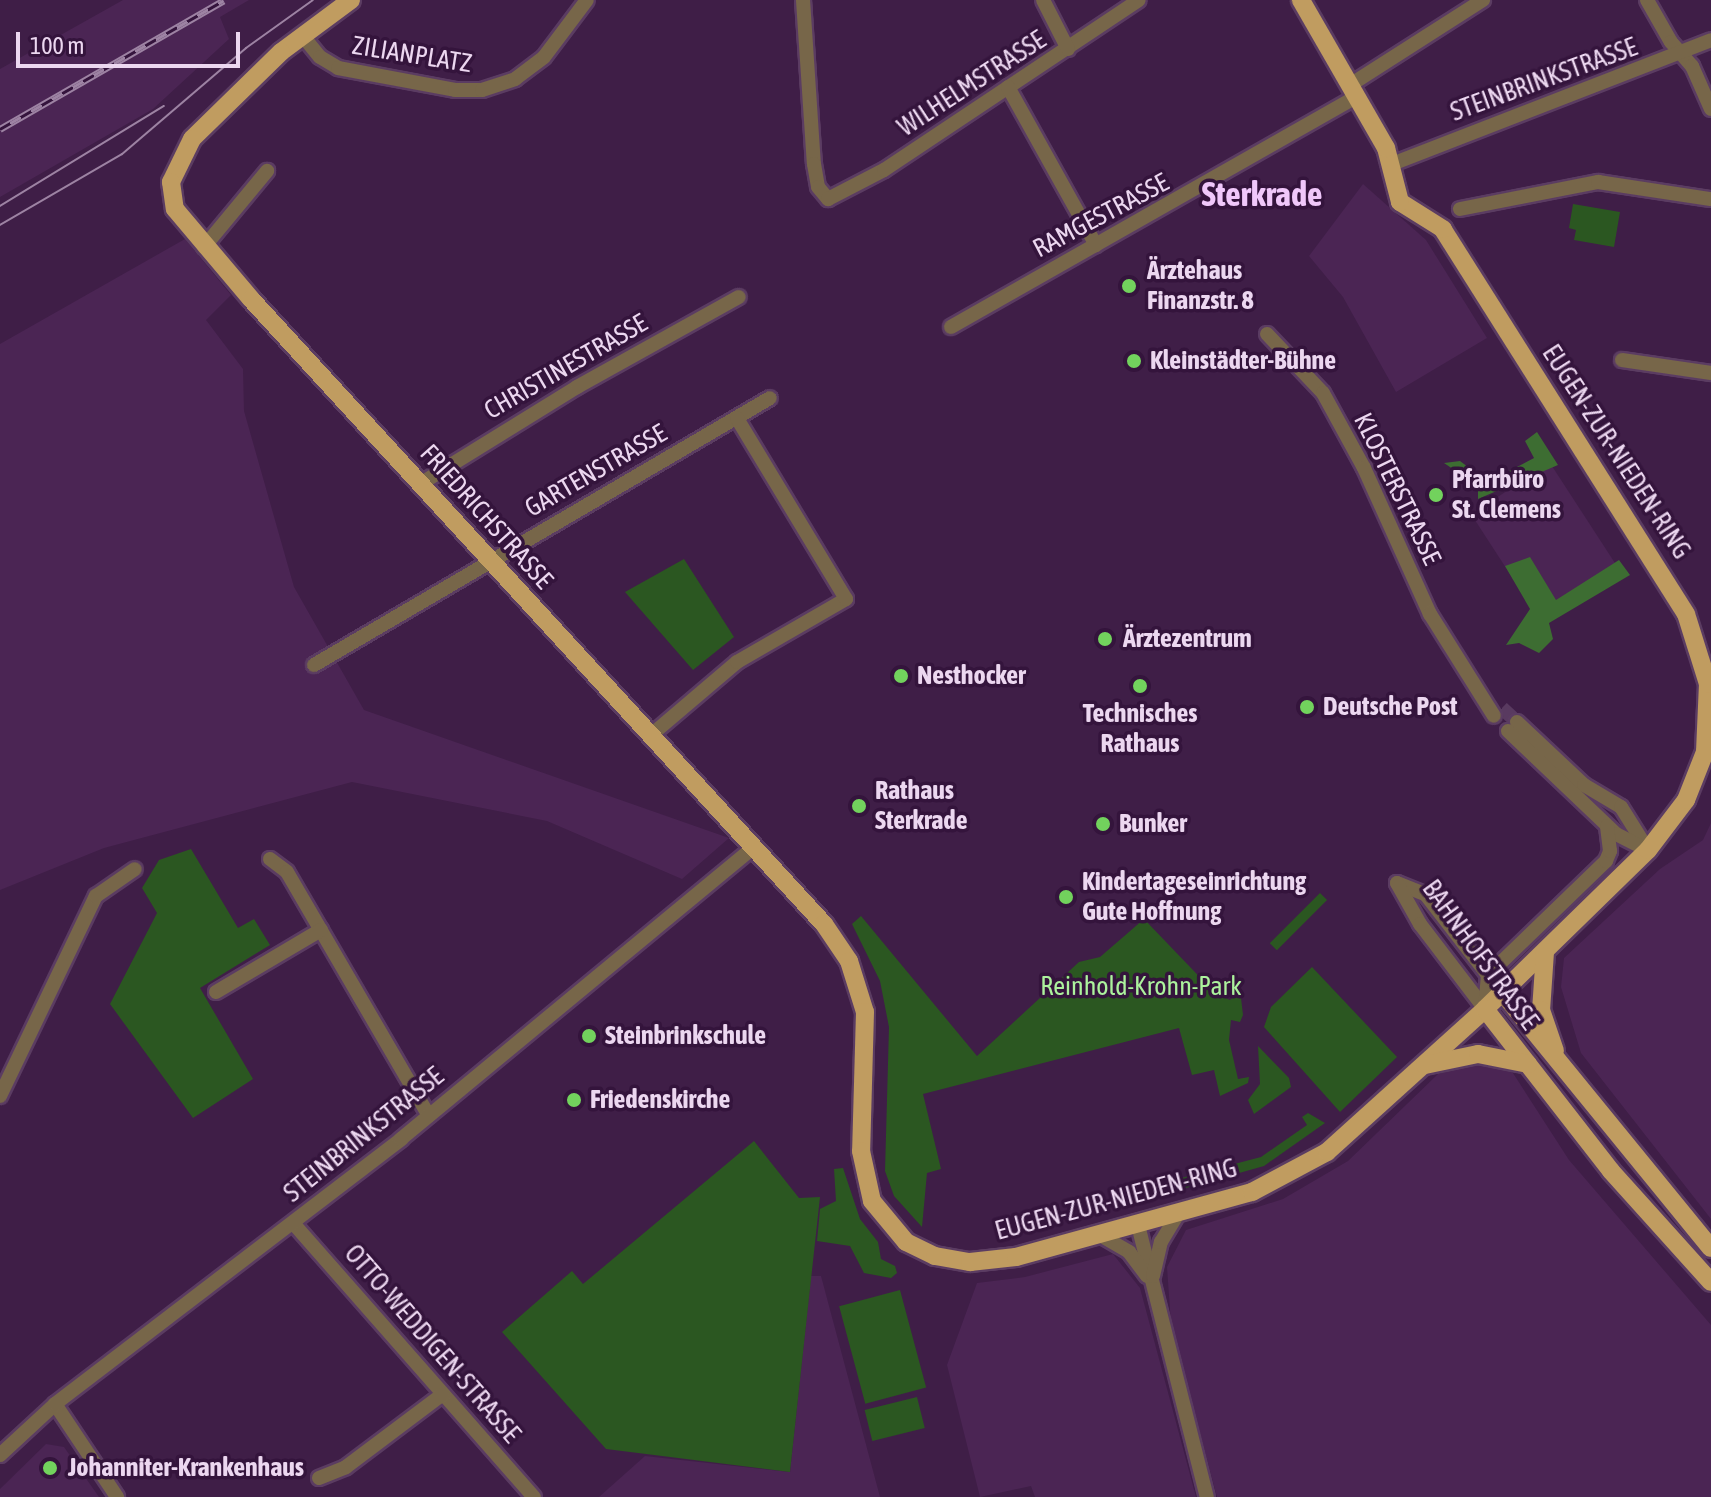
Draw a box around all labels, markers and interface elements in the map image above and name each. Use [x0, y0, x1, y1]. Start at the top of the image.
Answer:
scale bar [20, 16, 244, 66]
street label: WILHELMSTRASSE [892, 25, 1052, 143]
street label: ZILIANPLATZ [350, 30, 474, 80]
text: 100 m [30, 32, 84, 59]
street label: STEINBRINKSTRASSE [1446, 32, 1642, 128]
street label: RAMGESTRASSE [1028, 167, 1174, 265]
district label: Sterkrade [1202, 174, 1322, 214]
place label: Ärztehaus Finanzstr. 8 [1147, 255, 1254, 316]
marker: Ärztehaus Finanzstr. 8 [1118, 275, 1140, 297]
street label: CHRISTINESTRASSE [479, 308, 653, 426]
street label: EUGEN-ZUR-NIEDEN-RING [1535, 339, 1697, 565]
place label: Kleinstädter-Bühne [1150, 345, 1336, 377]
marker: Kleinstädter-Bühne [1125, 352, 1143, 370]
street label: KLOSTERSTRASSE [1347, 408, 1447, 570]
street label: GARTENSTRASSE [520, 418, 672, 524]
street label: FRIEDRICHSTRASSE [413, 439, 559, 595]
place label: Pfarrbüro St. Clemens [1452, 464, 1561, 526]
marker: Pfarrbüro St. Clemens [1427, 486, 1445, 504]
place label: Ärztezentrum [1123, 623, 1252, 655]
marker: Ärztezentrum [1094, 628, 1116, 650]
place label: Nesthocker [917, 660, 1026, 692]
marker: Nesthocker [892, 667, 910, 685]
marker: Technisches Rathaus [1131, 677, 1149, 695]
place label: Deutsche Post [1323, 691, 1458, 723]
place label: Technisches Rathaus [1083, 698, 1197, 760]
marker: Deutsche Post [1298, 698, 1316, 716]
place label: Rathaus Sterkrade [875, 775, 967, 836]
marker: Rathaus Sterkrade [850, 797, 868, 815]
place label: Bunker [1119, 808, 1187, 840]
marker: Bunker [1094, 815, 1112, 833]
place label: Kindertageseinrichtung Gute Hoffnung [1082, 866, 1306, 928]
street label: BAHNHOFSTRASSE [1415, 874, 1545, 1036]
marker: Kindertageseinrichtung Gute Hoffnung [1057, 888, 1075, 906]
park label: Reinhold-Krohn-Park [1040, 971, 1242, 1003]
place label: Steinbrinkschule [605, 1020, 766, 1052]
marker: Steinbrinkschule [580, 1027, 598, 1045]
street label: STEINBRINKSTRASSE [278, 1061, 450, 1209]
place label: Friedenskirche [590, 1084, 730, 1116]
marker: Friedenskirche [565, 1091, 583, 1109]
street label: EUGEN-ZUR-NIEDEN-RING [992, 1153, 1240, 1247]
street label: OTTO-WEDDIGEN-STRASSE [338, 1239, 526, 1449]
place label: Johanniter-Krankenhaus [68, 1452, 304, 1484]
marker: Johanniter-Krankenhaus [39, 1457, 61, 1479]

